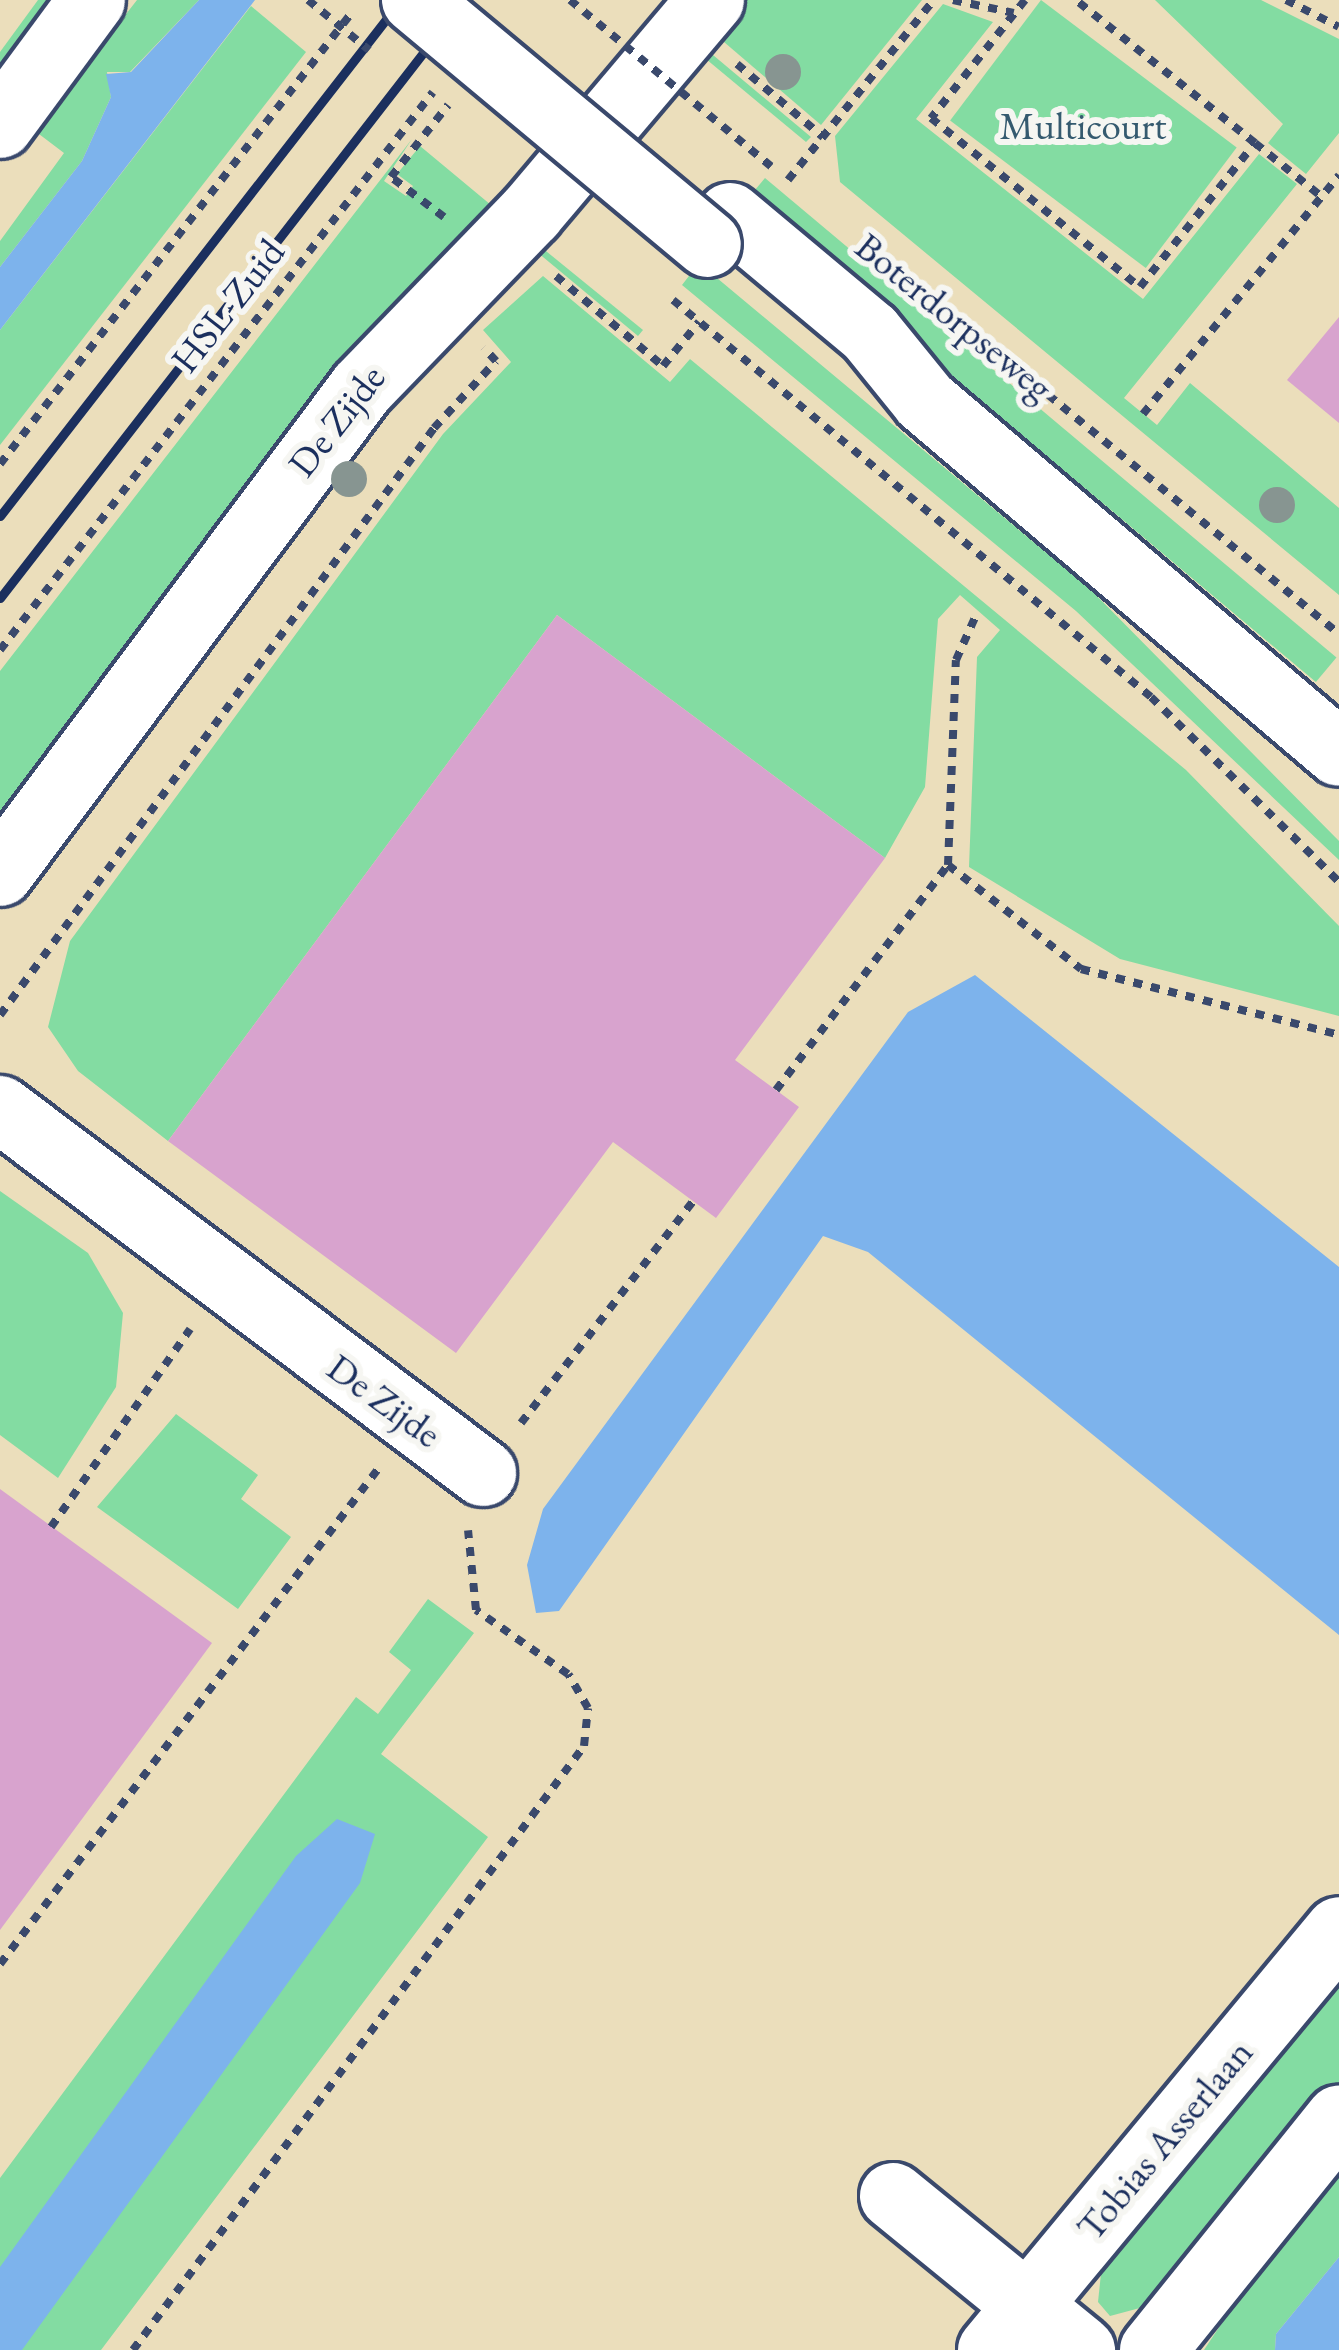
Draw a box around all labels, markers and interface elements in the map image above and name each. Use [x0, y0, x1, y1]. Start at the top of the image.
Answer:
park label: Multicourt [999, 103, 1167, 149]
street label: Boterdorpseweg [846, 223, 1062, 411]
street label: HSL-Zuid [161, 230, 295, 382]
street label: De Zijde [279, 356, 395, 486]
street label: De Zijde [318, 1344, 450, 1458]
street label: Tobias Asserlaan [1067, 2030, 1263, 2250]

